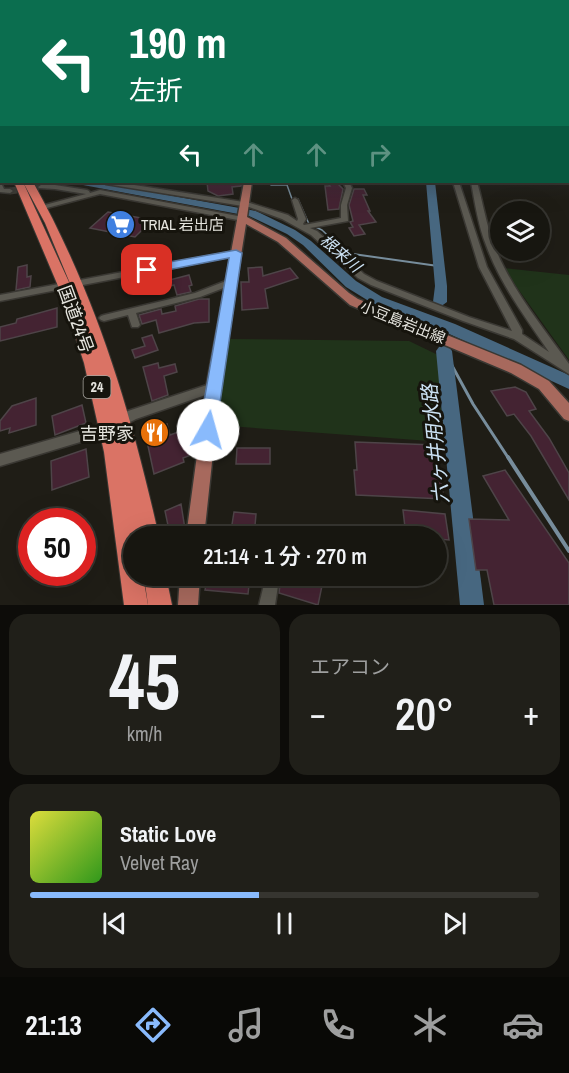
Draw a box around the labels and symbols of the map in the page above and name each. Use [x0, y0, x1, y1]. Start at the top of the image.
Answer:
supermarket icon: TRIAL 岩出店 [104, 208, 136, 240]
place label: TRIAL 岩出店 [141, 214, 224, 235]
water label: 根来川 [316, 229, 368, 278]
pin [121, 244, 172, 295]
street label: 国道24号 [52, 282, 100, 356]
street label: 小豆島岩出線 [357, 295, 449, 349]
road number: 24 [84, 376, 110, 398]
water label: 六ヶ井用水路 [415, 381, 455, 505]
position arrow [176, 398, 240, 462]
restaurant icon: 吉野家 [139, 417, 171, 449]
place label: 吉野家 [80, 421, 134, 446]
speed limit sign: 50 [18, 508, 96, 586]

